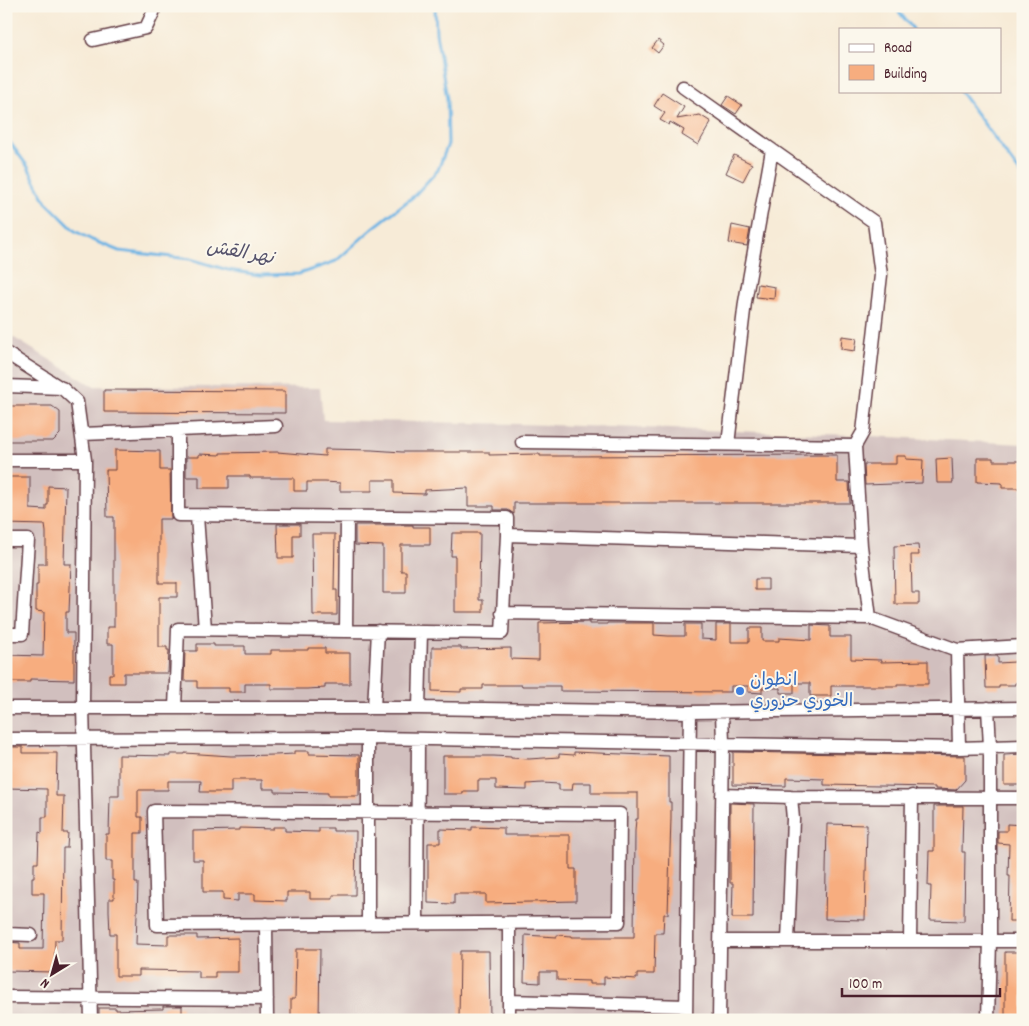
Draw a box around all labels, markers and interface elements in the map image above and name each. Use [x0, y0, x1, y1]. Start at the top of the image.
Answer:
legend [839, 28, 1002, 92]
text: Road [884, 38, 912, 60]
text: Building [884, 64, 927, 86]
water label: نهر القش [204, 235, 278, 274]
place label: انطوان الخوري حزوري [750, 669, 853, 715]
marker: انطوان الخوري حزوري [734, 685, 746, 697]
north arrow [28, 948, 78, 998]
scale bar [842, 966, 999, 998]
text: N [37, 973, 54, 993]
text: 100 m [849, 974, 882, 996]

